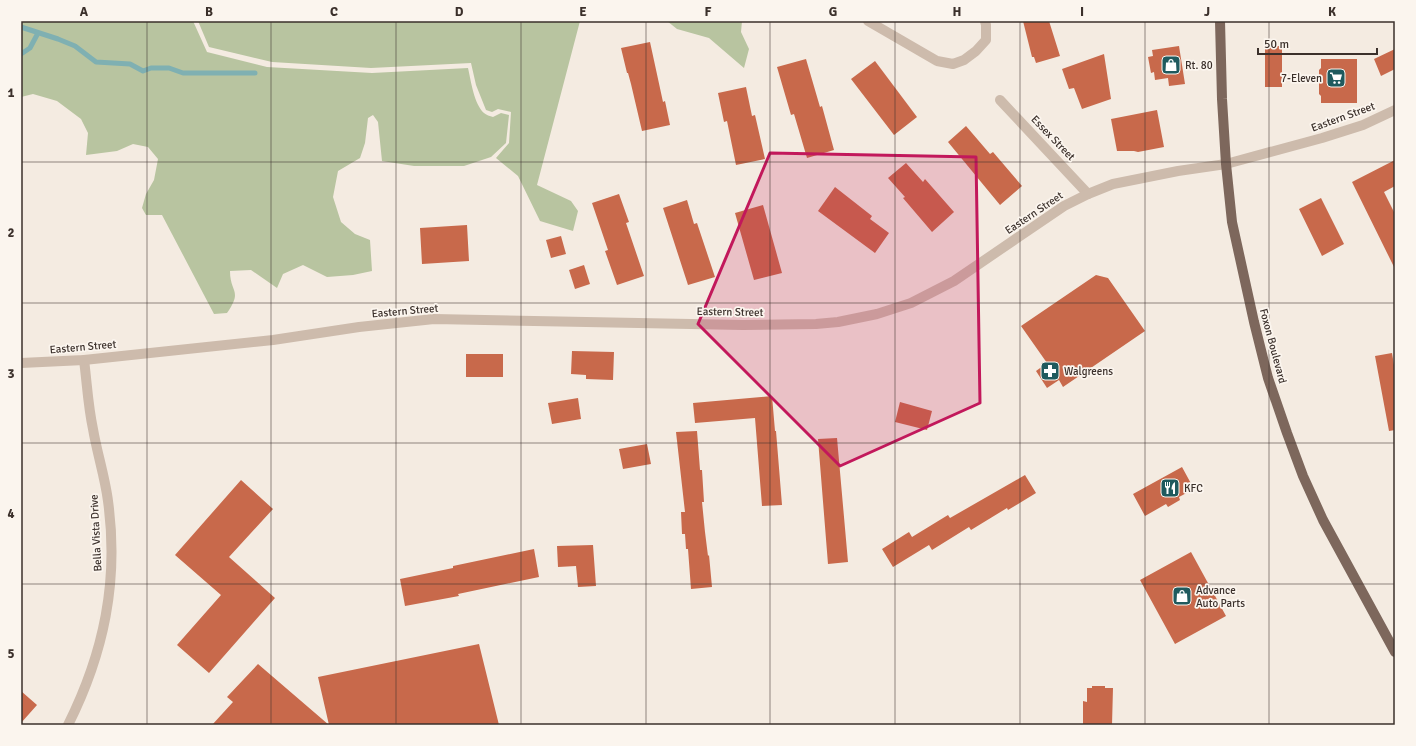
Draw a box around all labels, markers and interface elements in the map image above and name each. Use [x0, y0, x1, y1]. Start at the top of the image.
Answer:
text: A [80, 4, 89, 20]
text: B [205, 4, 213, 20]
text: C [330, 4, 338, 20]
text: D [455, 4, 464, 20]
text: E [579, 4, 587, 20]
text: F [705, 4, 712, 20]
text: G [829, 4, 837, 20]
text: H [953, 4, 961, 20]
text: I [1080, 4, 1084, 20]
text: J [1204, 4, 1210, 20]
text: K [1328, 4, 1336, 20]
scale bar [1258, 30, 1377, 56]
text: 50 m [1264, 37, 1289, 52]
shop icon: Rt. 80 [1160, 54, 1182, 76]
place label: Rt. 80 [1185, 59, 1213, 72]
supermarket icon: 7-Eleven [1325, 67, 1347, 89]
place label: 7-Eleven [1281, 72, 1322, 85]
text: 1 [7, 85, 15, 101]
street label: Eastern Street [1309, 99, 1377, 135]
street label: Essex Street [1028, 113, 1078, 163]
street label: Eastern Street [1003, 189, 1065, 237]
text: 2 [7, 225, 15, 241]
street label: Eastern Street [371, 302, 439, 320]
street label: Eastern Street [696, 305, 764, 319]
street label: Foxon Boulevard [1257, 307, 1289, 385]
street label: Eastern Street [49, 338, 117, 356]
pharmacy icon: Walgreens [1039, 360, 1061, 382]
place label: Walgreens [1064, 365, 1113, 378]
text: 3 [7, 366, 15, 382]
restaurant icon: KFC [1159, 477, 1181, 499]
place label: KFC [1184, 482, 1203, 495]
street label: Bella Vista Drive [87, 494, 105, 572]
text: 4 [7, 506, 15, 522]
place label: Advance Auto Parts [1196, 584, 1245, 610]
shop icon: Advance Auto Parts [1171, 585, 1193, 607]
text: 5 [7, 646, 15, 662]

